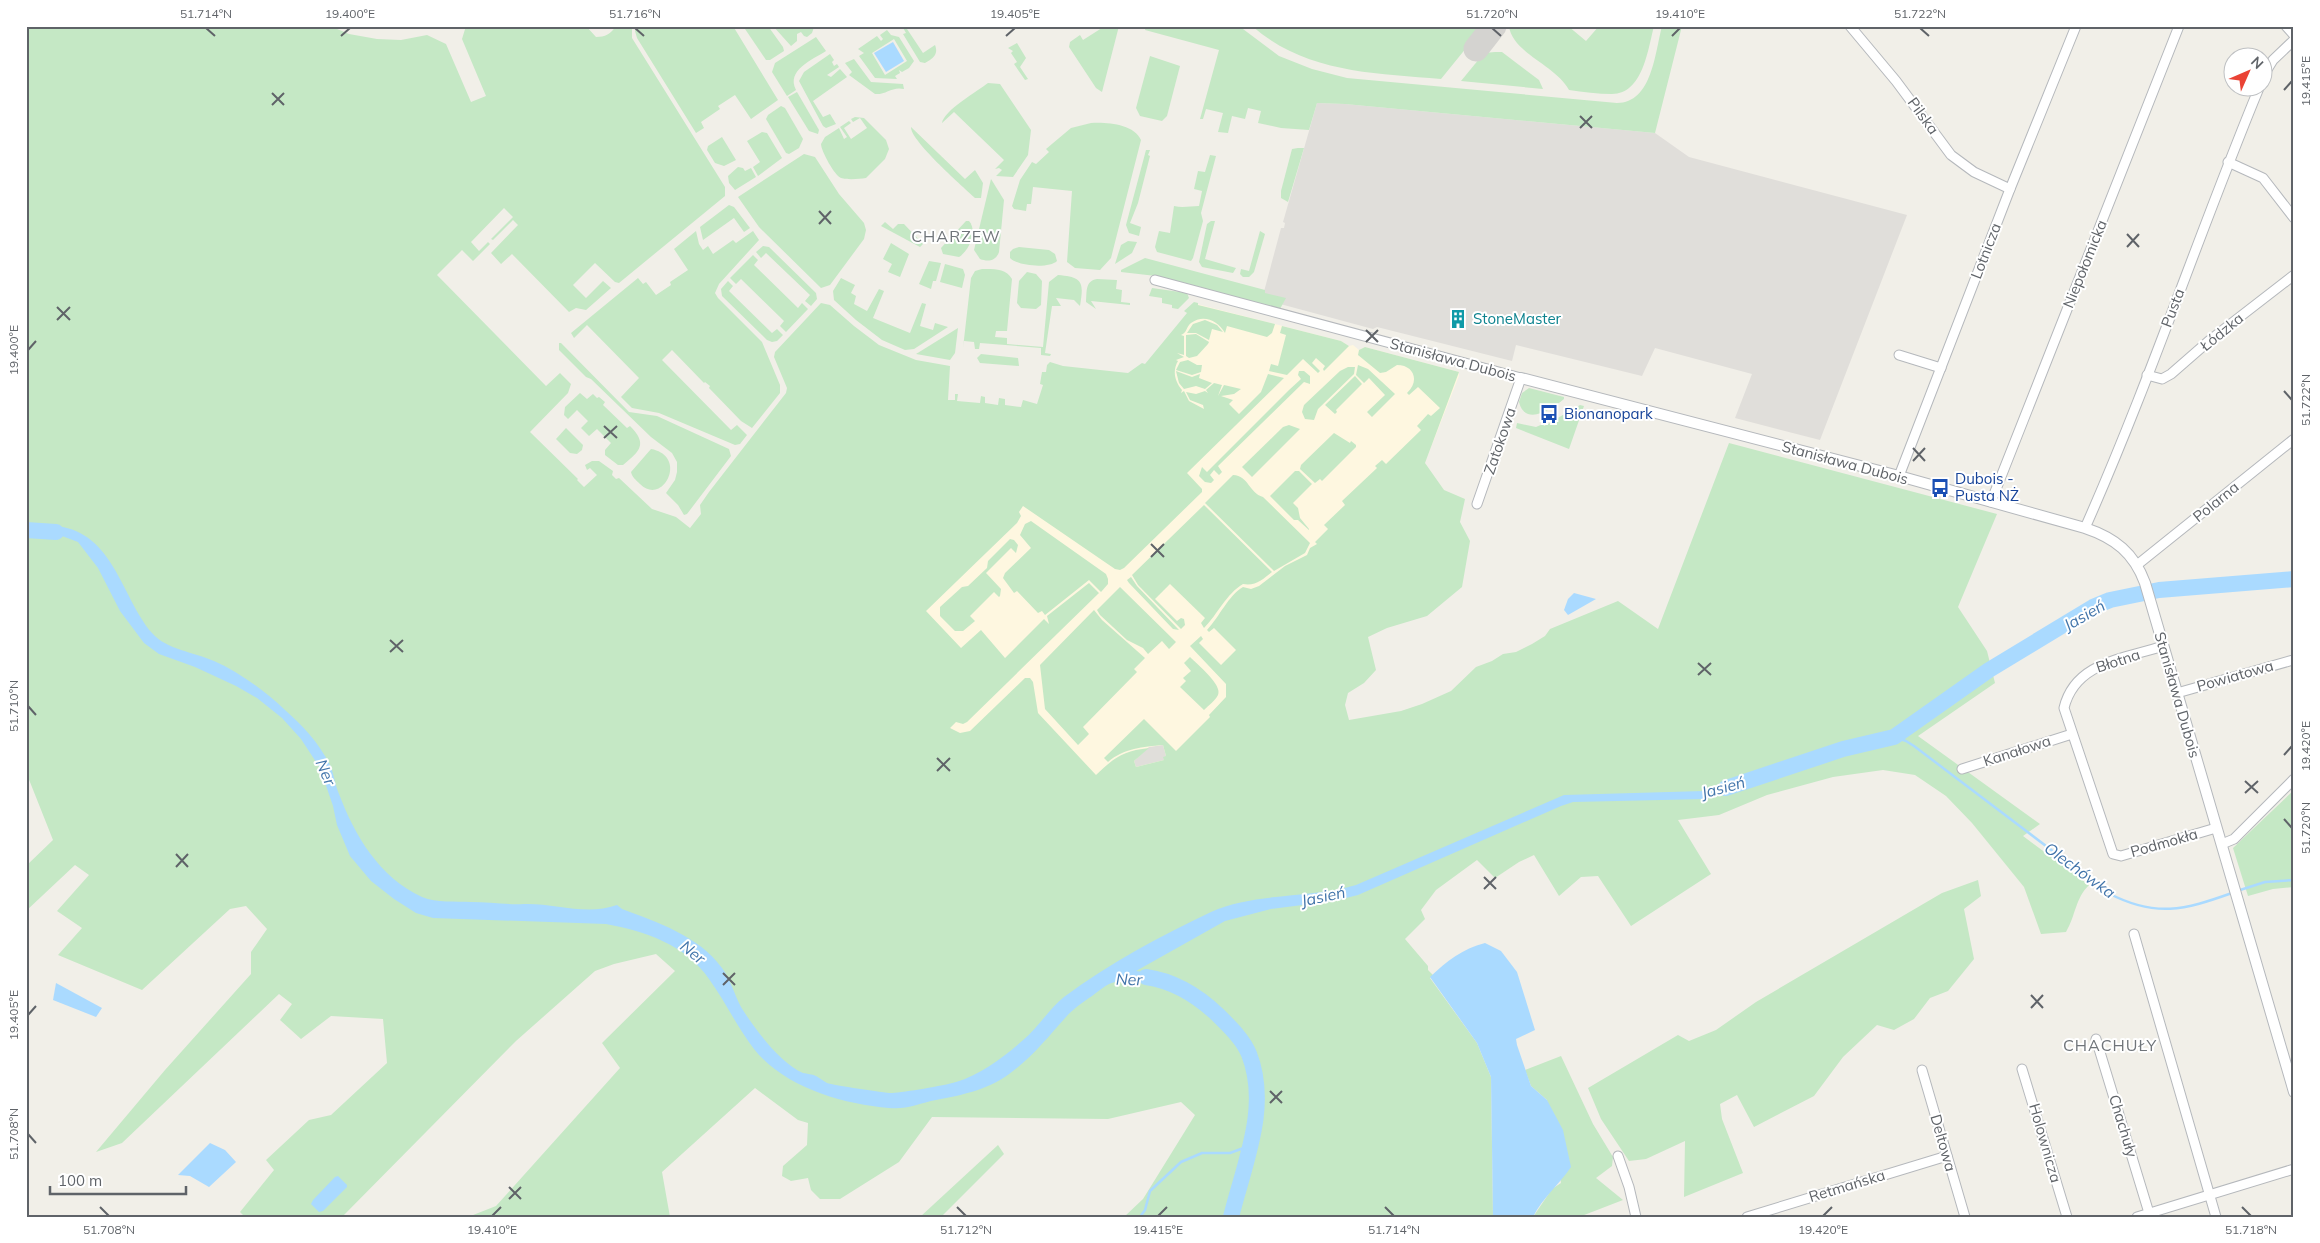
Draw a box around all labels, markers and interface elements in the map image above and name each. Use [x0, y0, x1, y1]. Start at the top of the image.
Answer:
text: 51.714°N [180, 6, 232, 21]
text: 19.400°E [325, 6, 375, 21]
text: 51.716°N [609, 6, 661, 21]
text: 19.405°E [990, 6, 1040, 21]
text: 51.720°N [1466, 6, 1518, 21]
text: 19.410°E [1655, 6, 1705, 21]
text: 51.722°N [1894, 6, 1946, 21]
north arrow [2222, 48, 2272, 98]
text: N [2247, 53, 2267, 73]
text: 19.415°E [2298, 56, 2313, 106]
street label: Pilska [1904, 94, 1943, 138]
street label: Niepołomicka [2058, 217, 2111, 311]
street label: Lotnicza [1966, 220, 2005, 281]
district label: CHARZEW [911, 226, 1001, 246]
street label: Pusta [2157, 286, 2189, 330]
building icon: StoneMaster [1447, 308, 1469, 330]
street label: Łódzka [2195, 308, 2247, 355]
place label: StoneMaster [1473, 309, 1562, 328]
text: 19.400°E [6, 325, 21, 375]
street label: Stanisława Dubois [1388, 334, 1518, 386]
text: 51.722°N [2298, 374, 2313, 426]
bus stop icon: Bionanopark [1538, 403, 1560, 425]
place label: Bionanopark [1564, 404, 1653, 423]
street label: Zatokowa [1479, 405, 1520, 477]
street label: Stanisława Dubois [1780, 437, 1910, 489]
place label: Dubois - Pusta NŻ [1955, 469, 2019, 505]
bus stop icon: Dubois - Pusta NŻ [1929, 477, 1951, 499]
street label: Polarna [2189, 477, 2243, 526]
water label: Jasień [2058, 595, 2108, 636]
street label: Stanisława Dubois [2150, 630, 2205, 760]
street label: Błotna [2093, 644, 2142, 677]
street label: Powiatowa [2194, 655, 2275, 696]
text: 51.710°N [6, 680, 21, 732]
text: 19.420°E [2298, 721, 2313, 771]
street label: Kanałowa [1981, 731, 2053, 770]
water label: Ner [312, 756, 341, 789]
water label: Jasień [1697, 772, 1747, 803]
text: 51.720°N [2298, 802, 2313, 854]
street label: Podmokła [2128, 824, 2200, 861]
water label: Olechówka [2041, 838, 2120, 903]
water label: Jasień [1297, 882, 1347, 911]
water label: Ner [676, 936, 711, 969]
water label: Ner [1116, 969, 1144, 989]
text: 19.405°E [6, 990, 21, 1040]
district label: CHACHUŁY [2063, 1035, 2157, 1055]
street label: Chachuły [2105, 1092, 2142, 1159]
street label: Holownicza [2025, 1101, 2066, 1185]
text: 51.708°N [6, 1108, 21, 1160]
street label: Deltowa [1926, 1112, 1961, 1174]
scale bar [50, 1163, 186, 1195]
street label: Retmańska [1806, 1165, 1887, 1206]
text: 100 m [58, 1171, 102, 1190]
text: 51.708°N [83, 1222, 135, 1237]
text: 19.410°E [467, 1222, 517, 1237]
text: 51.712°N [940, 1222, 992, 1237]
text: 19.415°E [1133, 1222, 1183, 1237]
text: 51.714°N [1368, 1222, 1420, 1237]
text: 19.420°E [1798, 1222, 1848, 1237]
text: 51.718°N [2225, 1222, 2277, 1237]

